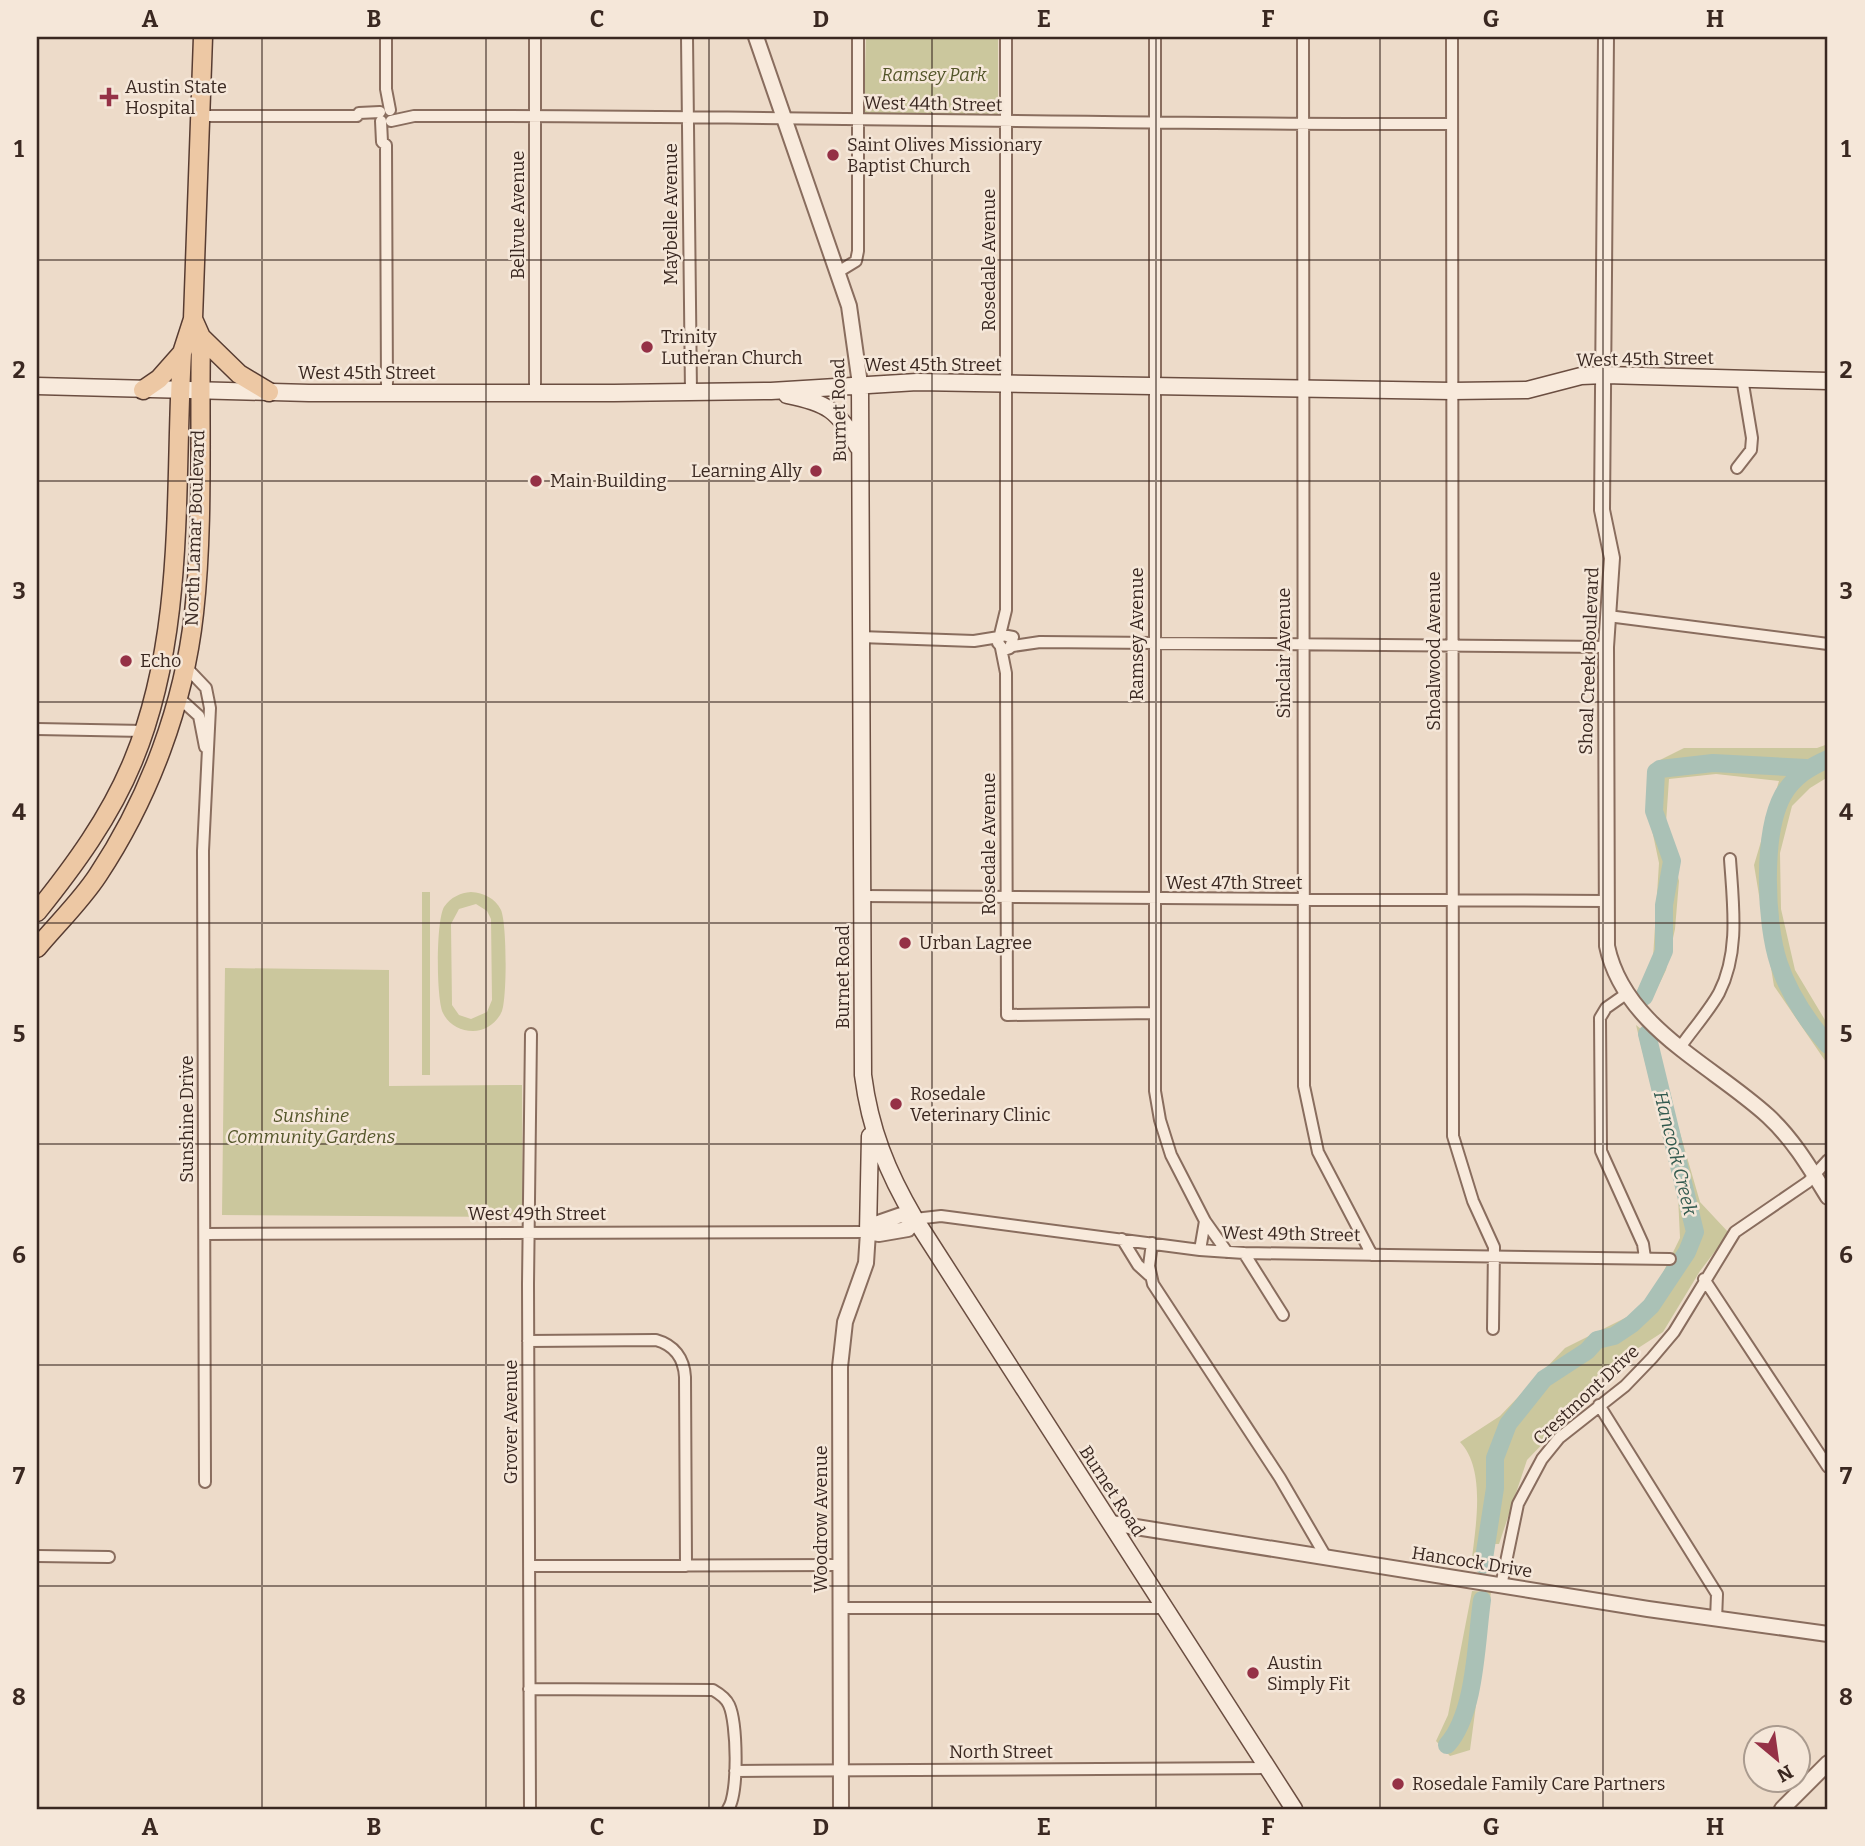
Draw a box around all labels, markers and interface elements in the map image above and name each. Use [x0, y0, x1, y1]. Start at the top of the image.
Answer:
text: A [142, 5, 159, 33]
text: B [367, 5, 381, 33]
text: C [590, 5, 604, 33]
text: D [813, 5, 829, 33]
text: E [1037, 5, 1051, 33]
text: F [1262, 5, 1275, 33]
text: G [1483, 5, 1500, 33]
text: H [1706, 5, 1724, 33]
park label: Ramsey Park [881, 64, 987, 86]
place label: Austin State Hospital [125, 76, 227, 119]
marker: Austin State Hospital [99, 87, 119, 107]
street label: West 44th Street [863, 92, 1003, 116]
place label: Saint Olives Missionary Baptist Church [847, 134, 1043, 177]
text: 1 [14, 135, 24, 163]
text: 1 [1841, 135, 1851, 163]
street label: Maybelle Avenue [660, 143, 682, 285]
marker: Saint Olives Missionary Baptist Church [825, 147, 841, 163]
street label: Bellvue Avenue [507, 151, 529, 279]
street label: Rosedale Avenue [978, 189, 1000, 331]
place label: Trinity Lutheran Church [661, 326, 803, 369]
marker: Trinity Lutheran Church [639, 339, 655, 355]
street label: West 45th Street [1576, 347, 1715, 371]
street label: West 45th Street [864, 354, 1002, 376]
text: 2 [13, 356, 26, 384]
text: 2 [1840, 356, 1853, 384]
street label: Burnet Road [827, 358, 851, 462]
street label: West 45th Street [298, 362, 436, 384]
street label: North Lamar Boulevard [181, 429, 209, 626]
place label: Learning Ally [691, 460, 802, 482]
marker: Learning Ally [808, 463, 824, 479]
place label: Main Building [550, 470, 666, 492]
marker: Main Building [528, 473, 544, 489]
street label: Shoal Creek Boulevard [1575, 566, 1603, 755]
street label: Ramsey Avenue [1126, 567, 1148, 701]
street label: Shoalwood Avenue [1423, 571, 1445, 731]
text: 3 [12, 577, 26, 605]
text: 3 [1839, 577, 1853, 605]
street label: Sinclair Avenue [1273, 588, 1295, 718]
place label: Echo [140, 650, 181, 672]
marker: Echo [118, 653, 134, 669]
street label: Rosedale Avenue [978, 773, 1000, 915]
text: 4 [12, 798, 26, 826]
text: 4 [1839, 798, 1853, 826]
street label: West 47th Street [1166, 872, 1303, 894]
street label: Burnet Road [832, 925, 854, 1029]
place label: Urban Lagree [919, 932, 1032, 954]
marker: Urban Lagree [897, 935, 913, 951]
text: 5 [13, 1020, 25, 1048]
text: 5 [1840, 1020, 1852, 1048]
street label: Sunshine Drive [176, 1055, 198, 1183]
place label: Rosedale Veterinary Clinic [910, 1083, 1050, 1126]
water label: Hancock Creek [1649, 1089, 1702, 1218]
marker: Rosedale Veterinary Clinic [888, 1096, 904, 1112]
park label: Sunshine Community Gardens [227, 1105, 396, 1148]
street label: West 49th Street [468, 1203, 607, 1225]
street label: West 49th Street [1221, 1222, 1361, 1246]
text: 6 [12, 1241, 26, 1269]
text: 6 [1839, 1241, 1853, 1269]
street label: Crestmont Drive [1528, 1340, 1644, 1450]
street label: Grover Avenue [500, 1360, 522, 1484]
street label: Burnet Road [1074, 1441, 1150, 1541]
street label: Woodrow Avenue [810, 1445, 832, 1593]
text: 7 [13, 1462, 26, 1490]
text: 7 [1840, 1462, 1853, 1490]
street label: Hancock Drive [1410, 1542, 1534, 1582]
place label: Austin Simply Fit [1267, 1652, 1351, 1695]
marker: Austin Simply Fit [1245, 1665, 1261, 1681]
text: 8 [12, 1683, 26, 1711]
text: 8 [1839, 1683, 1853, 1711]
north arrow [1742, 1724, 1812, 1794]
street label: North Street [949, 1741, 1054, 1763]
text: N [1773, 1760, 1797, 1787]
place label: Rosedale Family Care Partners [1412, 1773, 1665, 1795]
marker: Rosedale Family Care Partners [1390, 1776, 1406, 1792]
text: A [142, 1813, 159, 1841]
text: B [367, 1813, 381, 1841]
text: C [590, 1813, 604, 1841]
text: D [813, 1813, 829, 1841]
text: E [1037, 1813, 1051, 1841]
text: F [1262, 1813, 1275, 1841]
text: G [1483, 1813, 1500, 1841]
text: H [1706, 1813, 1724, 1841]

